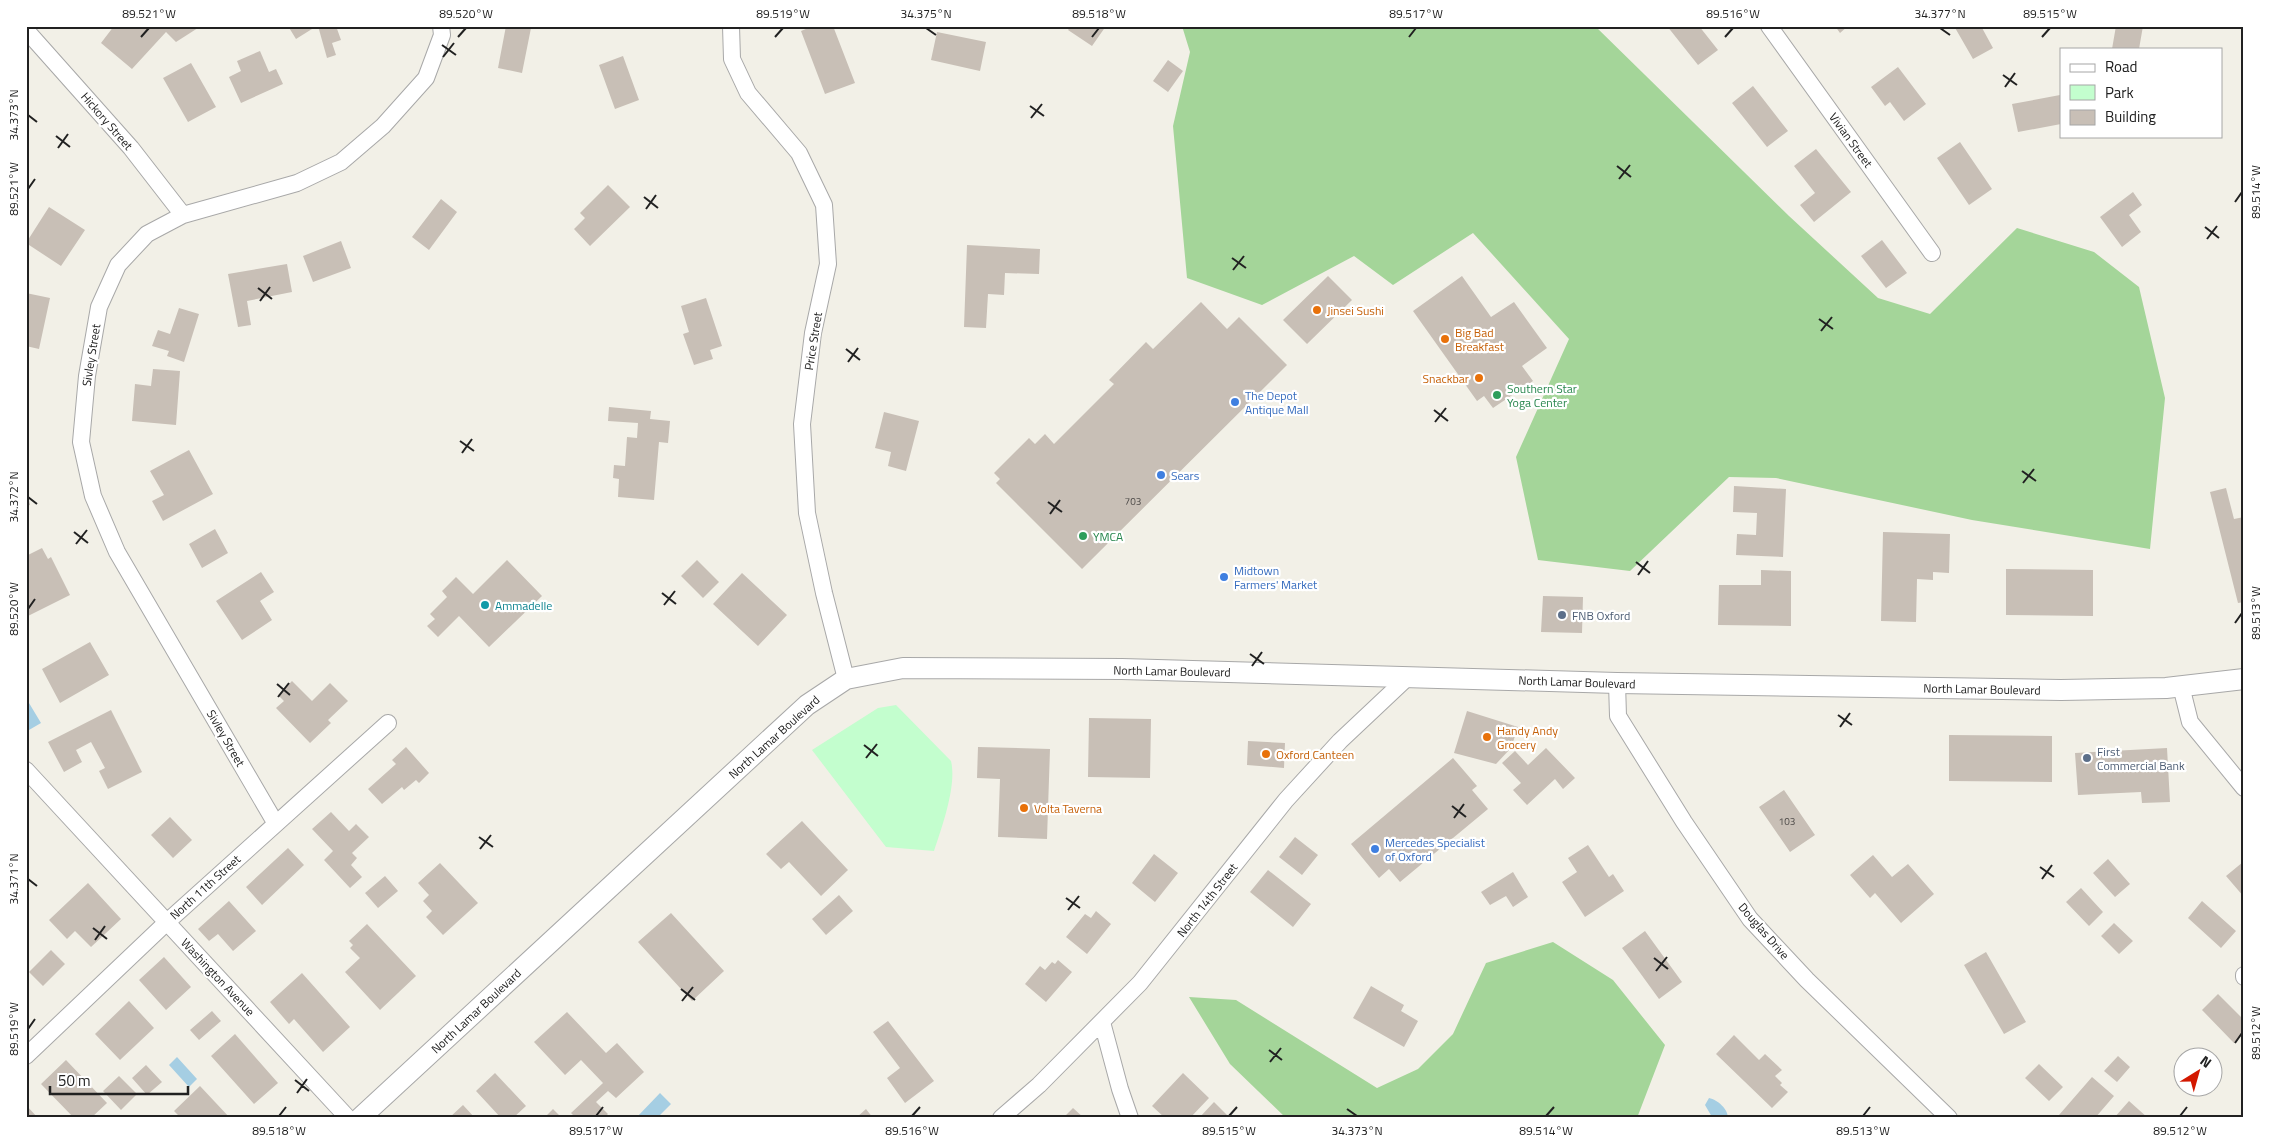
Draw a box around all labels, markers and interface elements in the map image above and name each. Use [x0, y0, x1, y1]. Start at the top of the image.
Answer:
text: 89.521°W [122, 4, 176, 23]
text: 89.520°W [439, 4, 493, 23]
text: 89.519°W [756, 4, 810, 23]
text: 34.375°N [900, 4, 952, 23]
text: 89.518°W [1072, 4, 1126, 23]
text: 89.517°W [1389, 4, 1443, 23]
text: 89.516°W [1706, 4, 1760, 23]
text: 34.377°N [1914, 4, 1966, 23]
text: 89.515°W [2023, 4, 2077, 23]
legend [2060, 48, 2222, 138]
text: Road [2105, 55, 2137, 78]
text: Park [2105, 81, 2134, 104]
street label: Hickory Street [76, 88, 138, 155]
text: 34.373°N [4, 89, 23, 141]
text: Building [2105, 105, 2156, 128]
street label: Vivian Street [1824, 109, 1878, 172]
text: 89.521°W [4, 162, 23, 216]
text: 89.514°W [2246, 165, 2265, 219]
place label: Jinsei Sushi [1327, 301, 1384, 320]
marker: Jinsei Sushi [1311, 304, 1323, 316]
street label: Price Street [799, 310, 827, 371]
street label: Sivley Street [77, 322, 105, 388]
place label: Big Bad Breakfast [1455, 323, 1505, 356]
marker: Big Bad Breakfast [1439, 333, 1451, 345]
place label: Snackbar [1423, 369, 1469, 388]
marker: Snackbar [1473, 372, 1485, 384]
place label: Southern Star Yoga Center [1507, 379, 1577, 412]
place label: The Depot Antique Mall [1245, 386, 1308, 419]
marker: Southern Star Yoga Center [1491, 389, 1503, 401]
marker: The Depot Antique Mall [1229, 396, 1241, 408]
place label: Sears [1171, 466, 1200, 485]
marker: Sears [1155, 469, 1167, 481]
text: 34.372°N [4, 471, 23, 523]
house number: 703 [1125, 494, 1141, 509]
place label: YMCA [1093, 527, 1123, 546]
marker: YMCA [1077, 530, 1089, 542]
place label: Midtown Farmers' Market [1234, 561, 1318, 594]
marker: Midtown Farmers' Market [1218, 571, 1230, 583]
text: 89.520°W [4, 582, 23, 636]
text: 89.513°W [2246, 586, 2265, 640]
place label: Ammadelle [495, 596, 552, 615]
marker: Ammadelle [479, 599, 491, 611]
place label: FNB Oxford [1572, 606, 1630, 625]
marker: FNB Oxford [1556, 609, 1568, 621]
street label: North Lamar Boulevard [1113, 660, 1231, 682]
street label: North Lamar Boulevard [1518, 670, 1636, 694]
street label: North Lamar Boulevard [1923, 678, 2041, 700]
street label: North Lamar Boulevard [724, 691, 824, 783]
street label: Sivley Street [202, 706, 250, 771]
place label: Handy Andy Grocery [1497, 721, 1558, 754]
marker: Handy Andy Grocery [1481, 731, 1493, 743]
place label: First Commercial Bank [2097, 742, 2185, 775]
place label: Oxford Canteen [1276, 745, 1354, 764]
marker: Oxford Canteen [1260, 748, 1272, 760]
marker: First Commercial Bank [2081, 752, 2093, 764]
place label: Volta Taverna [1034, 799, 1102, 818]
marker: Volta Taverna [1018, 802, 1030, 814]
house number: 103 [1779, 814, 1795, 829]
place label: Mercedes Specialist of Oxford [1385, 833, 1486, 866]
marker: Mercedes Specialist of Oxford [1369, 843, 1381, 855]
street label: North 11th Street [165, 849, 245, 924]
text: 34.371°N [4, 853, 23, 905]
street label: North 14th Street [1172, 858, 1243, 941]
street label: Douglas Drive [1734, 898, 1794, 964]
street label: Washington Avenue [177, 934, 259, 1020]
street label: North Lamar Boulevard [427, 964, 525, 1058]
text: 89.519°W [4, 1002, 23, 1056]
text: 89.512°W [2246, 1006, 2265, 1060]
north arrow [2172, 1046, 2222, 1096]
text: N [2196, 1050, 2216, 1073]
scale bar [50, 1064, 188, 1096]
text: 50 m [58, 1069, 91, 1092]
text: 89.518°W [252, 1121, 306, 1140]
text: 89.517°W [569, 1121, 623, 1140]
text: 89.516°W [885, 1121, 939, 1140]
text: 89.515°W [1202, 1121, 1256, 1140]
text: 34.373°N [1331, 1121, 1383, 1140]
text: 89.514°W [1519, 1121, 1573, 1140]
text: 89.513°W [1836, 1121, 1890, 1140]
text: 89.512°W [2153, 1121, 2207, 1140]

